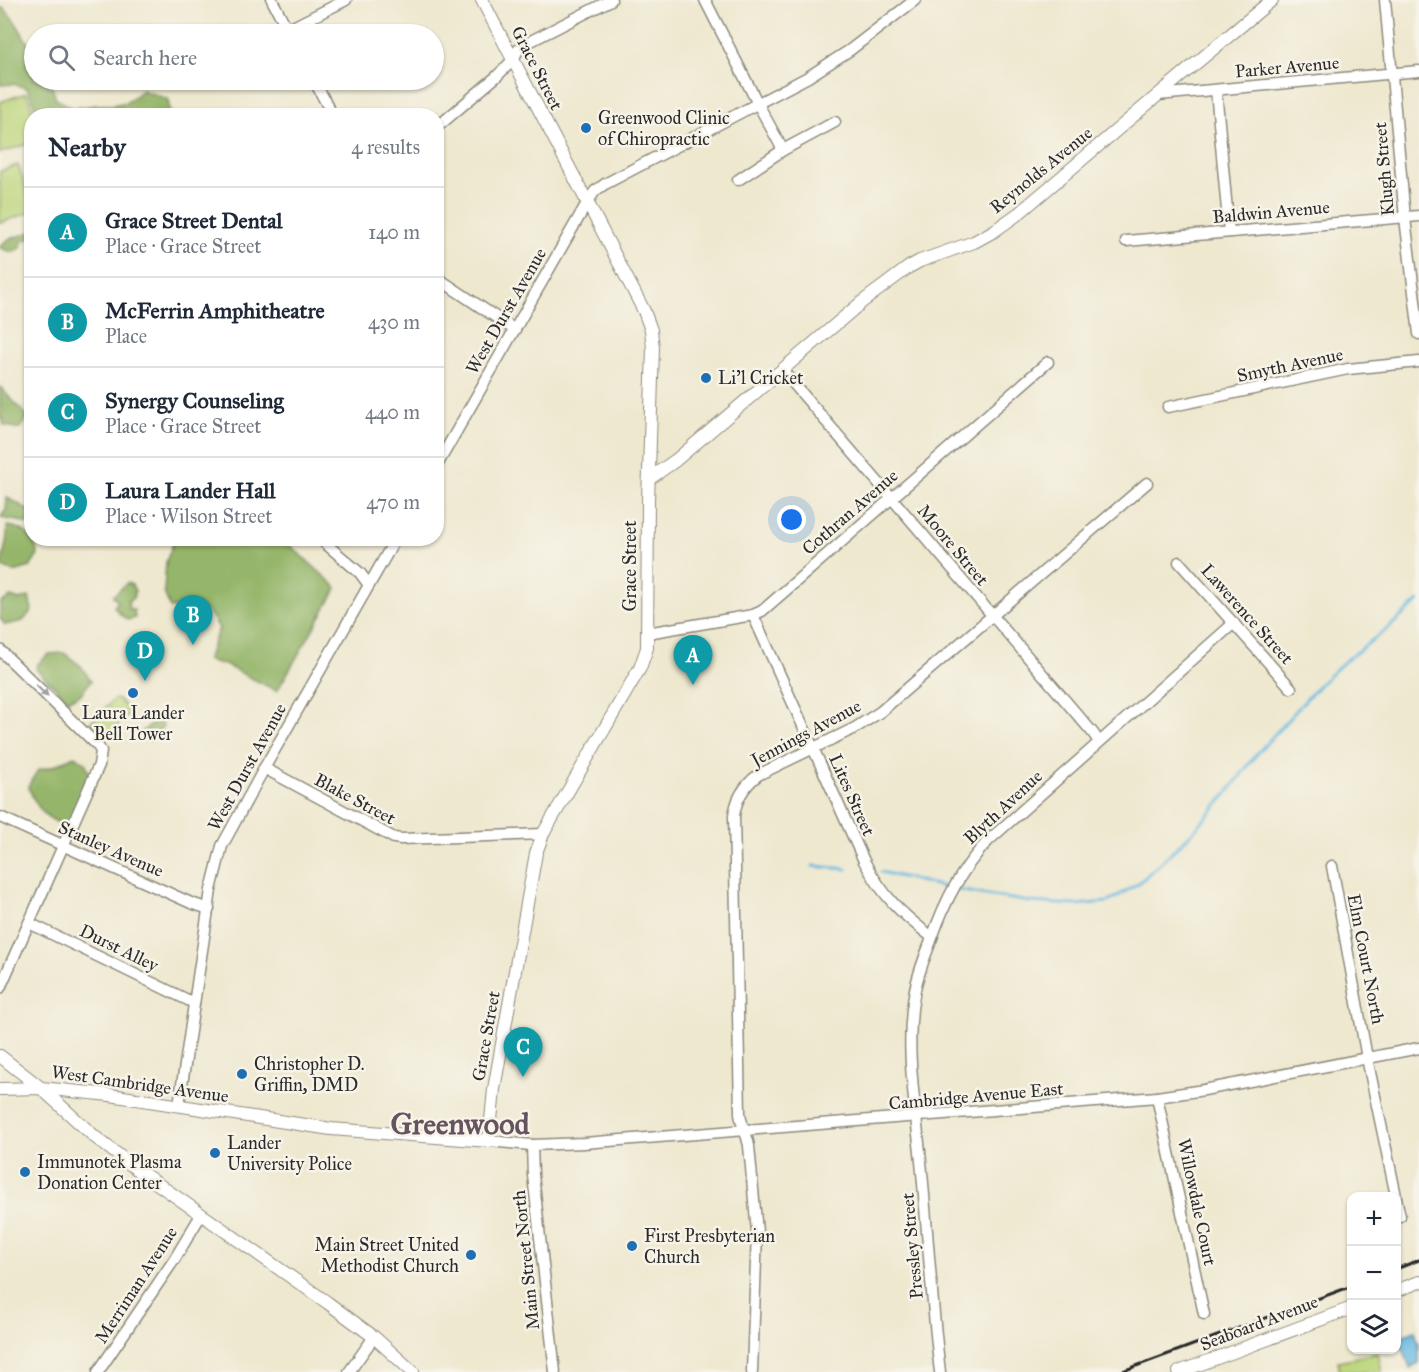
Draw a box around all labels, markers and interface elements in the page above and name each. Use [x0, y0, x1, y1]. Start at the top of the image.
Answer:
street label: Grace Street [506, 22, 568, 114]
search box [24, 24, 444, 90]
icon: search [45, 41, 78, 74]
text: Search here [93, 44, 197, 71]
street label: Parker Avenue [1234, 51, 1340, 83]
place label: Greenwood Clinic of Chiropractic [598, 107, 730, 150]
street label: Klugh Street [1369, 120, 1400, 217]
marker: Greenwood Clinic of Chiropractic [579, 121, 593, 135]
street label: Reynolds Avenue [985, 122, 1097, 218]
text: Nearby [48, 131, 126, 163]
text: 4 results [351, 135, 420, 159]
street label: Baldwin Avenue [1211, 196, 1331, 228]
text: Grace Street Dental [105, 207, 283, 234]
text: A [61, 220, 74, 244]
text: 140 m [368, 220, 420, 244]
text: Place · Grace Street [105, 234, 261, 258]
street label: West Durst Avenue [461, 244, 551, 378]
text: McFerrin Amphitheatre [105, 297, 325, 324]
text: B [61, 310, 74, 334]
text: 430 m [368, 310, 420, 334]
text: Place [105, 324, 147, 348]
street label: Smyth Avenue [1235, 343, 1345, 387]
place label: Li'l Cricket [718, 367, 804, 389]
marker: Li'l Cricket [699, 371, 713, 385]
text: Synergy Counseling [105, 387, 284, 414]
text: C [61, 400, 74, 424]
text: 440 m [365, 400, 420, 424]
text: Place · Grace Street [105, 414, 261, 438]
street label: Cothran Avenue [798, 464, 902, 560]
text: Laura Lander Hall [105, 477, 275, 504]
text: D [60, 490, 75, 514]
text: 470 m [366, 490, 420, 514]
street label: Moore Street [913, 500, 994, 591]
text: Place · Wilson Street [105, 504, 272, 528]
your location [777, 505, 806, 534]
street label: Grace Street [619, 520, 641, 612]
street label: Lawerence Street [1196, 559, 1298, 669]
pin: B [174, 596, 212, 645]
pin: D [126, 632, 164, 681]
pin: A [674, 636, 712, 685]
one-way arrow [34, 684, 48, 698]
marker: Laura Lander Bell Tower [126, 686, 140, 700]
street label: Jennings Avenue [745, 695, 865, 773]
street label: West Durst Avenue [203, 700, 291, 834]
place label: Laura Lander Bell Tower [82, 702, 185, 745]
street label: Lites Street [824, 751, 880, 840]
street label: Blyth Avenue [959, 765, 1047, 849]
street label: Blake Street [311, 768, 400, 830]
street label: Stanley Avenue [55, 816, 167, 882]
street label: Elm Court North [1343, 892, 1389, 1026]
street label: Durst Alley [76, 919, 163, 977]
street label: Grace Street [467, 989, 505, 1083]
pin: C [504, 1028, 542, 1077]
place label: Christopher D. Griffin, DMD [254, 1053, 365, 1096]
street label: West Cambridge Avenue [50, 1061, 230, 1108]
marker: Christopher D. Griffin, DMD [235, 1067, 249, 1081]
street label: Cambridge Avenue East [888, 1077, 1065, 1116]
district label: Greenwood [390, 1106, 530, 1142]
place label: Lander University Police [227, 1132, 352, 1175]
street label: Willowdale Court [1173, 1136, 1221, 1268]
marker: Lander University Police [208, 1146, 222, 1160]
place label: Immunotek Plasma Donation Center [37, 1151, 182, 1194]
marker: Immunotek Plasma Donation Center [18, 1165, 32, 1179]
street label: Main Street North [508, 1189, 544, 1331]
street label: Pressley Street [896, 1191, 928, 1300]
map controls [1347, 1192, 1401, 1354]
button: + [1347, 1192, 1401, 1246]
street label: Merriman Avenue [90, 1223, 182, 1347]
place label: First Presbyterian Church [644, 1225, 775, 1268]
place label: Main Street United Methodist Church [314, 1234, 459, 1277]
marker: First Presbyterian Church [625, 1239, 639, 1253]
button: − [1347, 1246, 1401, 1300]
marker: Main Street United Methodist Church [464, 1248, 478, 1262]
street label: Seaboard Avenue [1197, 1290, 1321, 1356]
button: layers [1347, 1300, 1401, 1354]

